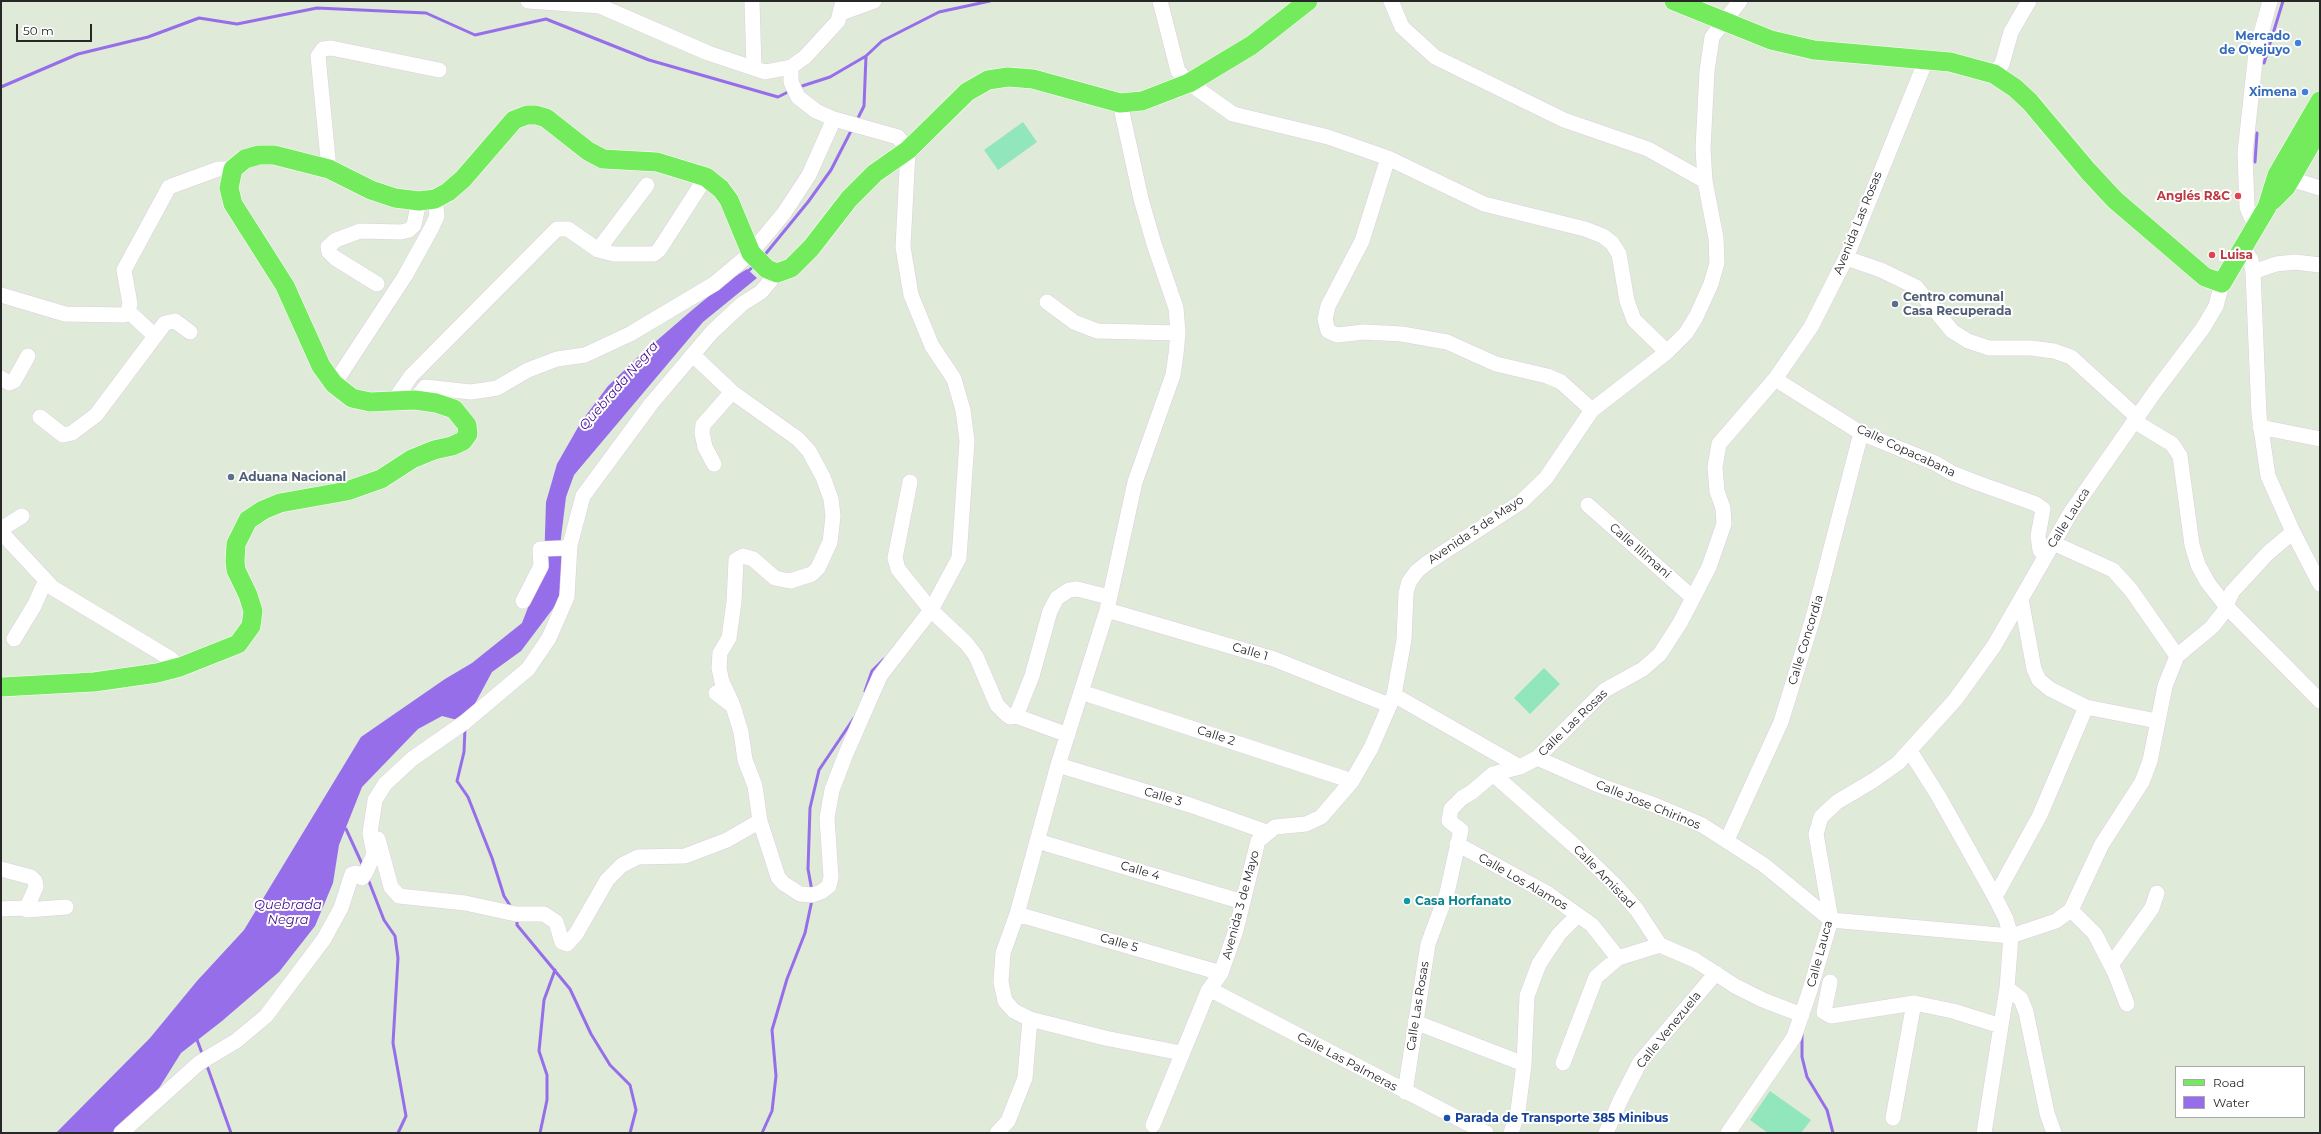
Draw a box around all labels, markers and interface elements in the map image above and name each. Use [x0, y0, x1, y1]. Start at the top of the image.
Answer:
scale bar [18, 16, 94, 42]
text: 50 m [23, 23, 54, 38]
place label: Mercado de Ovejuyo [2219, 29, 2290, 57]
marker: Mercado de Ovejuyo [2293, 38, 2303, 48]
place label: Ximena [2249, 85, 2297, 99]
marker: Ximena [2300, 87, 2310, 97]
street label: Avenida Las Rosas [1831, 169, 1885, 277]
place label: Anglés R&C [2157, 189, 2230, 203]
marker: Anglés R&C [2233, 191, 2243, 201]
place label: Luisa [2220, 248, 2253, 262]
marker: Luisa [2207, 250, 2217, 260]
place label: Centro comunal Casa Recuperada [1903, 290, 2012, 318]
marker: Centro comunal Casa Recuperada [1890, 299, 1900, 309]
water label: Quebrada Negra [576, 338, 662, 434]
street label: Calle Copacabana [1854, 422, 1958, 480]
place label: Aduana Nacional [239, 470, 346, 484]
marker: Aduana Nacional [226, 472, 236, 482]
street label: Calle Lauca [2045, 485, 2093, 551]
street label: Avenida 3 de Mayo [1425, 493, 1527, 567]
street label: Calle Illimani [1606, 520, 1674, 582]
street label: Calle Concordia [1785, 593, 1827, 687]
street label: Calle 1 [1230, 640, 1270, 664]
street label: Calle Las Rosas [1535, 686, 1611, 760]
street label: Calle 2 [1195, 723, 1237, 749]
street label: Calle Jose Chirinos [1594, 777, 1702, 833]
street label: Calle 3 [1142, 784, 1184, 810]
street label: Calle Amistad [1570, 842, 1638, 912]
street label: Avenida 3 de Mayo [1220, 849, 1262, 961]
street label: Calle Los Alamos [1476, 851, 1570, 913]
street label: Calle 4 [1119, 859, 1161, 883]
place label: Casa Horfanato [1415, 894, 1511, 908]
marker: Casa Horfanato [1402, 896, 1412, 906]
water label: Quebrada Negra [254, 897, 322, 928]
street label: Calle Lauca [1804, 919, 1836, 989]
street label: Calle 5 [1098, 931, 1140, 955]
street label: Calle Las Rosas [1404, 960, 1432, 1052]
street label: Calle Venezuela [1634, 989, 1704, 1071]
street label: Calle Las Palmeras [1294, 1029, 1400, 1095]
legend [2175, 1066, 2305, 1118]
text: Road [2213, 1075, 2244, 1090]
text: Water [2213, 1095, 2249, 1110]
place label: Parada de Transporte 385 Minibus [1455, 1111, 1668, 1125]
marker: Parada de Transporte 385 Minibus [1442, 1113, 1452, 1123]

